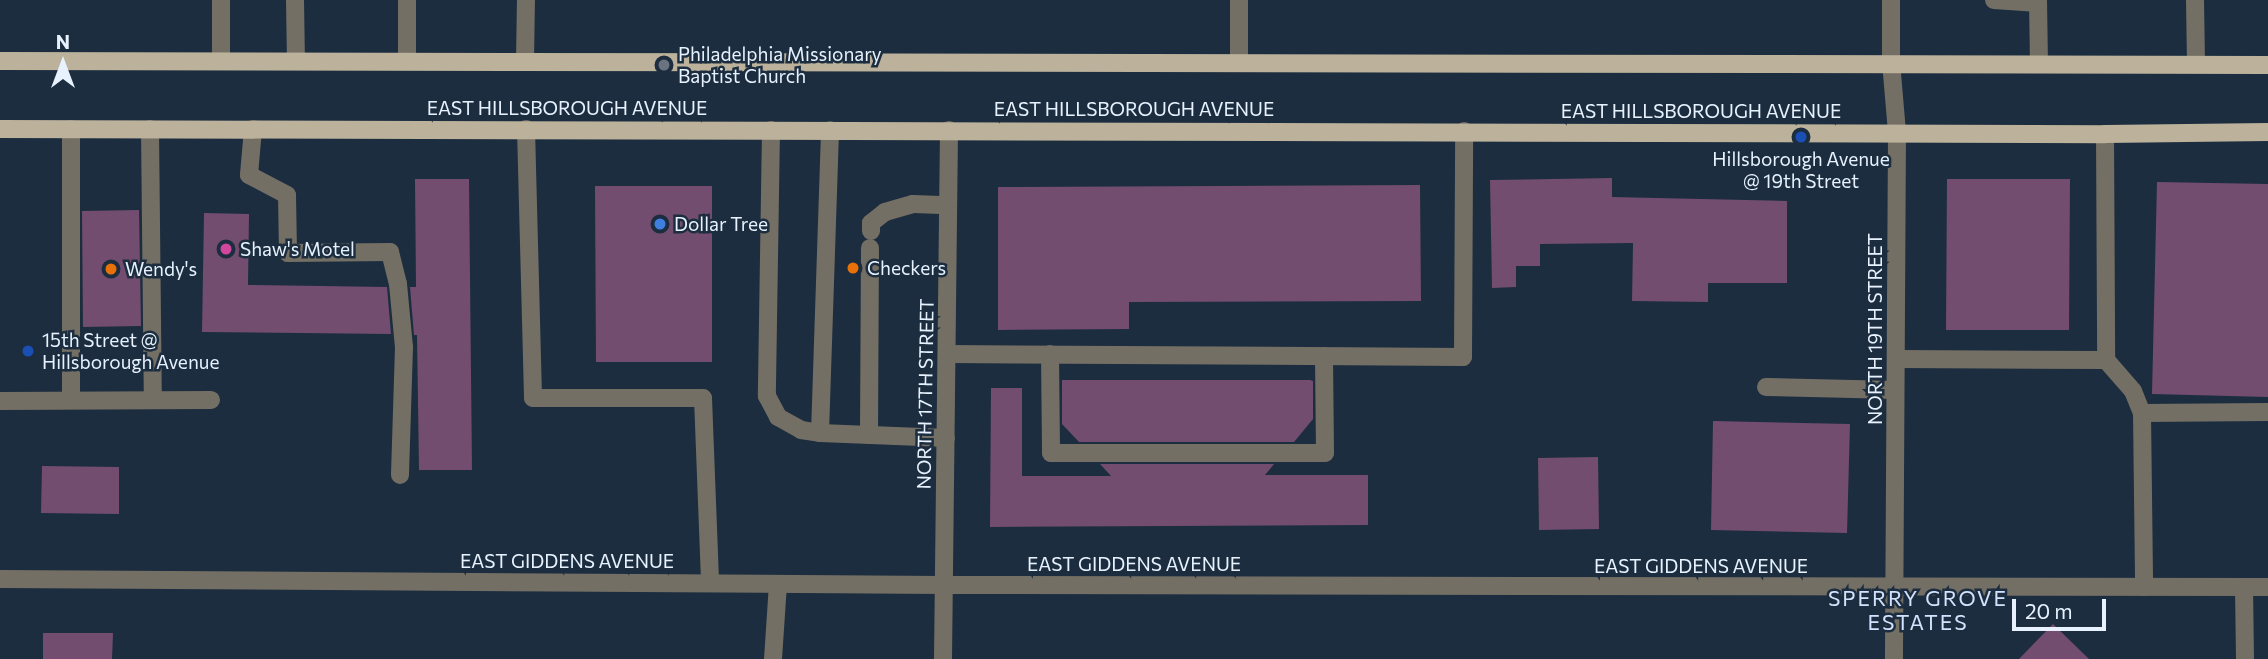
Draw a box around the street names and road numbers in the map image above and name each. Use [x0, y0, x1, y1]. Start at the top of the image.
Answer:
street label: EAST HILLSBOROUGH AVENUE [427, 97, 707, 119]
street label: EAST HILLSBOROUGH AVENUE [994, 98, 1274, 120]
street label: EAST HILLSBOROUGH AVENUE [1561, 100, 1841, 122]
street label: NORTH 19TH STREET [1864, 233, 1886, 425]
street label: NORTH 17TH STREET [912, 298, 938, 490]
street label: EAST GIDDENS AVENUE [460, 550, 674, 572]
street label: EAST GIDDENS AVENUE [1027, 553, 1241, 575]
street label: EAST GIDDENS AVENUE [1594, 555, 1808, 577]

